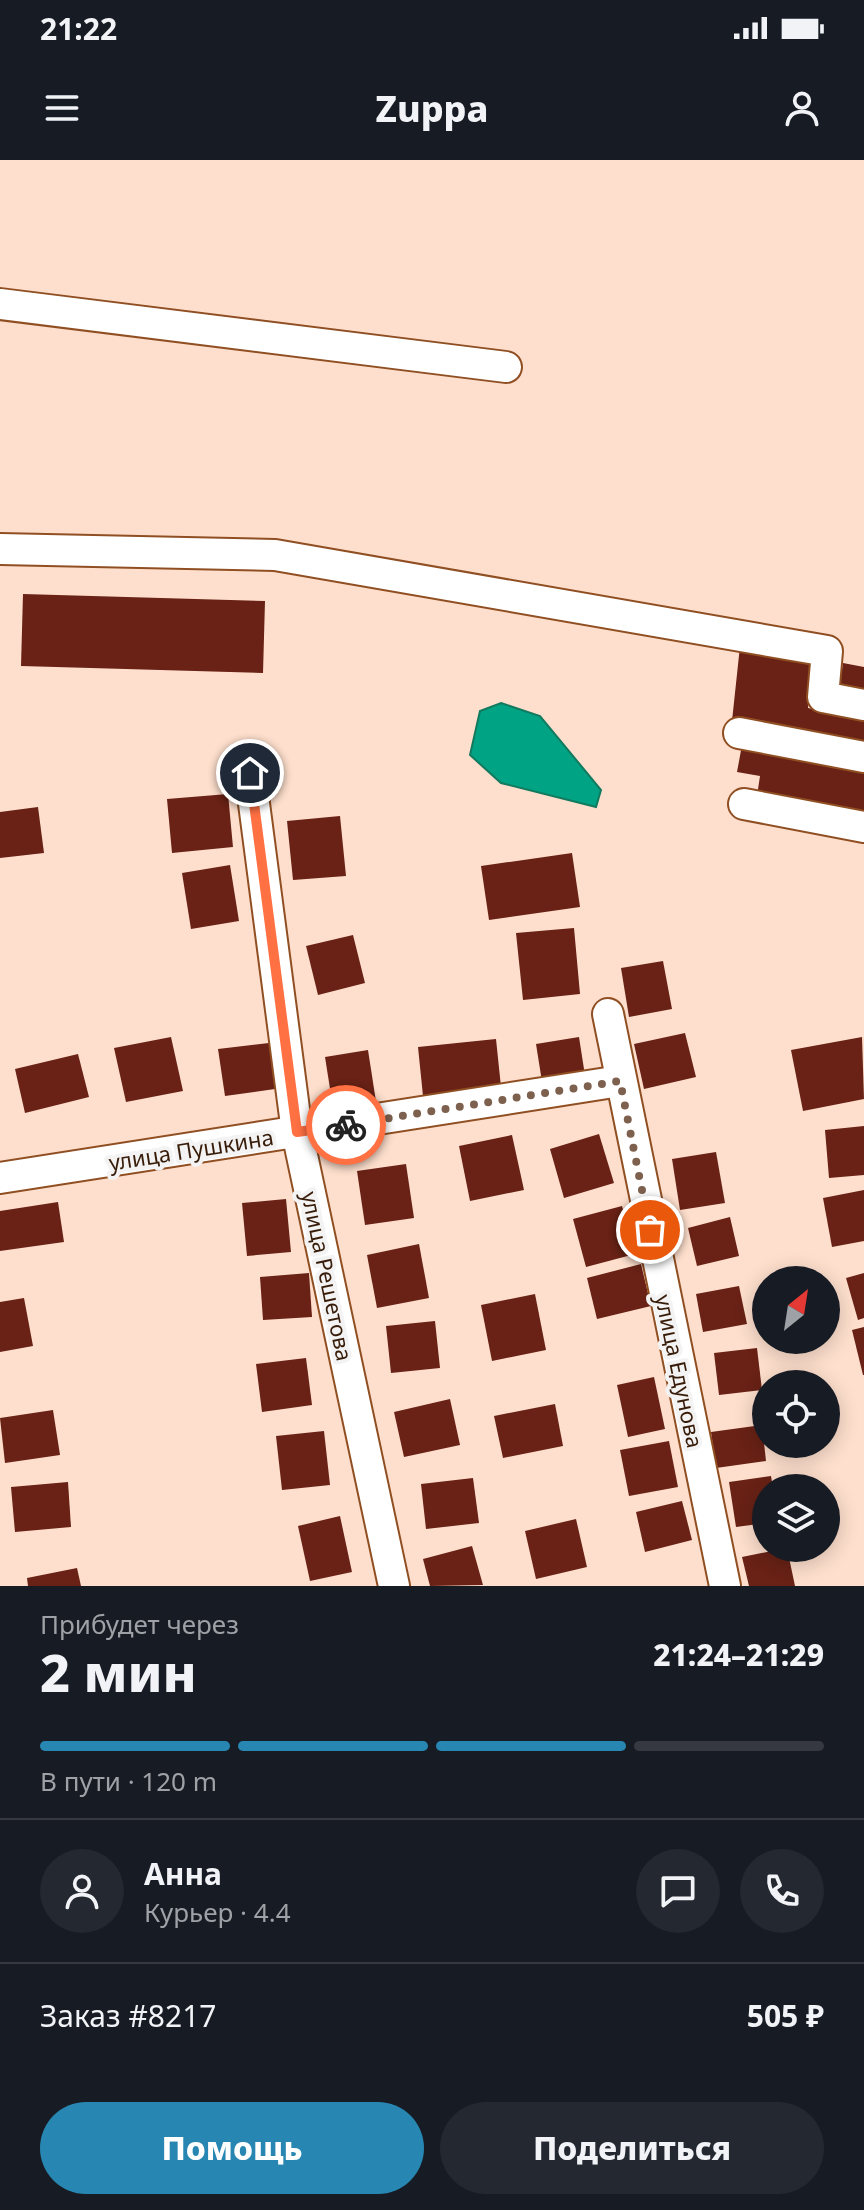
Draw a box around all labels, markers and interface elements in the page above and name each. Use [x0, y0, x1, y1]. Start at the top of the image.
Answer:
text: 21:22 [40, 8, 117, 49]
text: Zuppa [376, 84, 488, 133]
icon: menu [40, 86, 84, 130]
icon: person [780, 86, 824, 130]
pin [216, 739, 284, 807]
icon: home [228, 751, 272, 795]
courier [306, 1085, 386, 1165]
icon: bike [324, 1103, 368, 1147]
street label: улица Пушкина [107, 1121, 275, 1177]
street label: улица Решетова [295, 1188, 361, 1364]
pin [616, 1196, 684, 1264]
icon: bag [628, 1208, 672, 1252]
north arrow [752, 1266, 840, 1354]
map controls [752, 1266, 840, 1562]
street label: улица Едунова [649, 1292, 711, 1450]
button: locate [752, 1370, 840, 1458]
button: layers [752, 1474, 840, 1562]
text: Прибудет через [40, 1606, 239, 1642]
text: 21:24–21:29 [653, 1634, 824, 1675]
text: 2 мин [40, 1636, 197, 1707]
text: В пути · 120 m [40, 1763, 217, 1799]
button: person [40, 1849, 124, 1933]
button: chat [636, 1849, 720, 1933]
button: phone [740, 1849, 824, 1933]
text: Анна [144, 1853, 222, 1894]
text: Курьер · 4.4 [144, 1894, 291, 1930]
text: Заказ #8217 [40, 1995, 216, 2036]
text: 505 ₽ [747, 1995, 824, 2036]
button: Помощь [40, 2102, 424, 2194]
button: Поделиться [440, 2102, 824, 2194]

